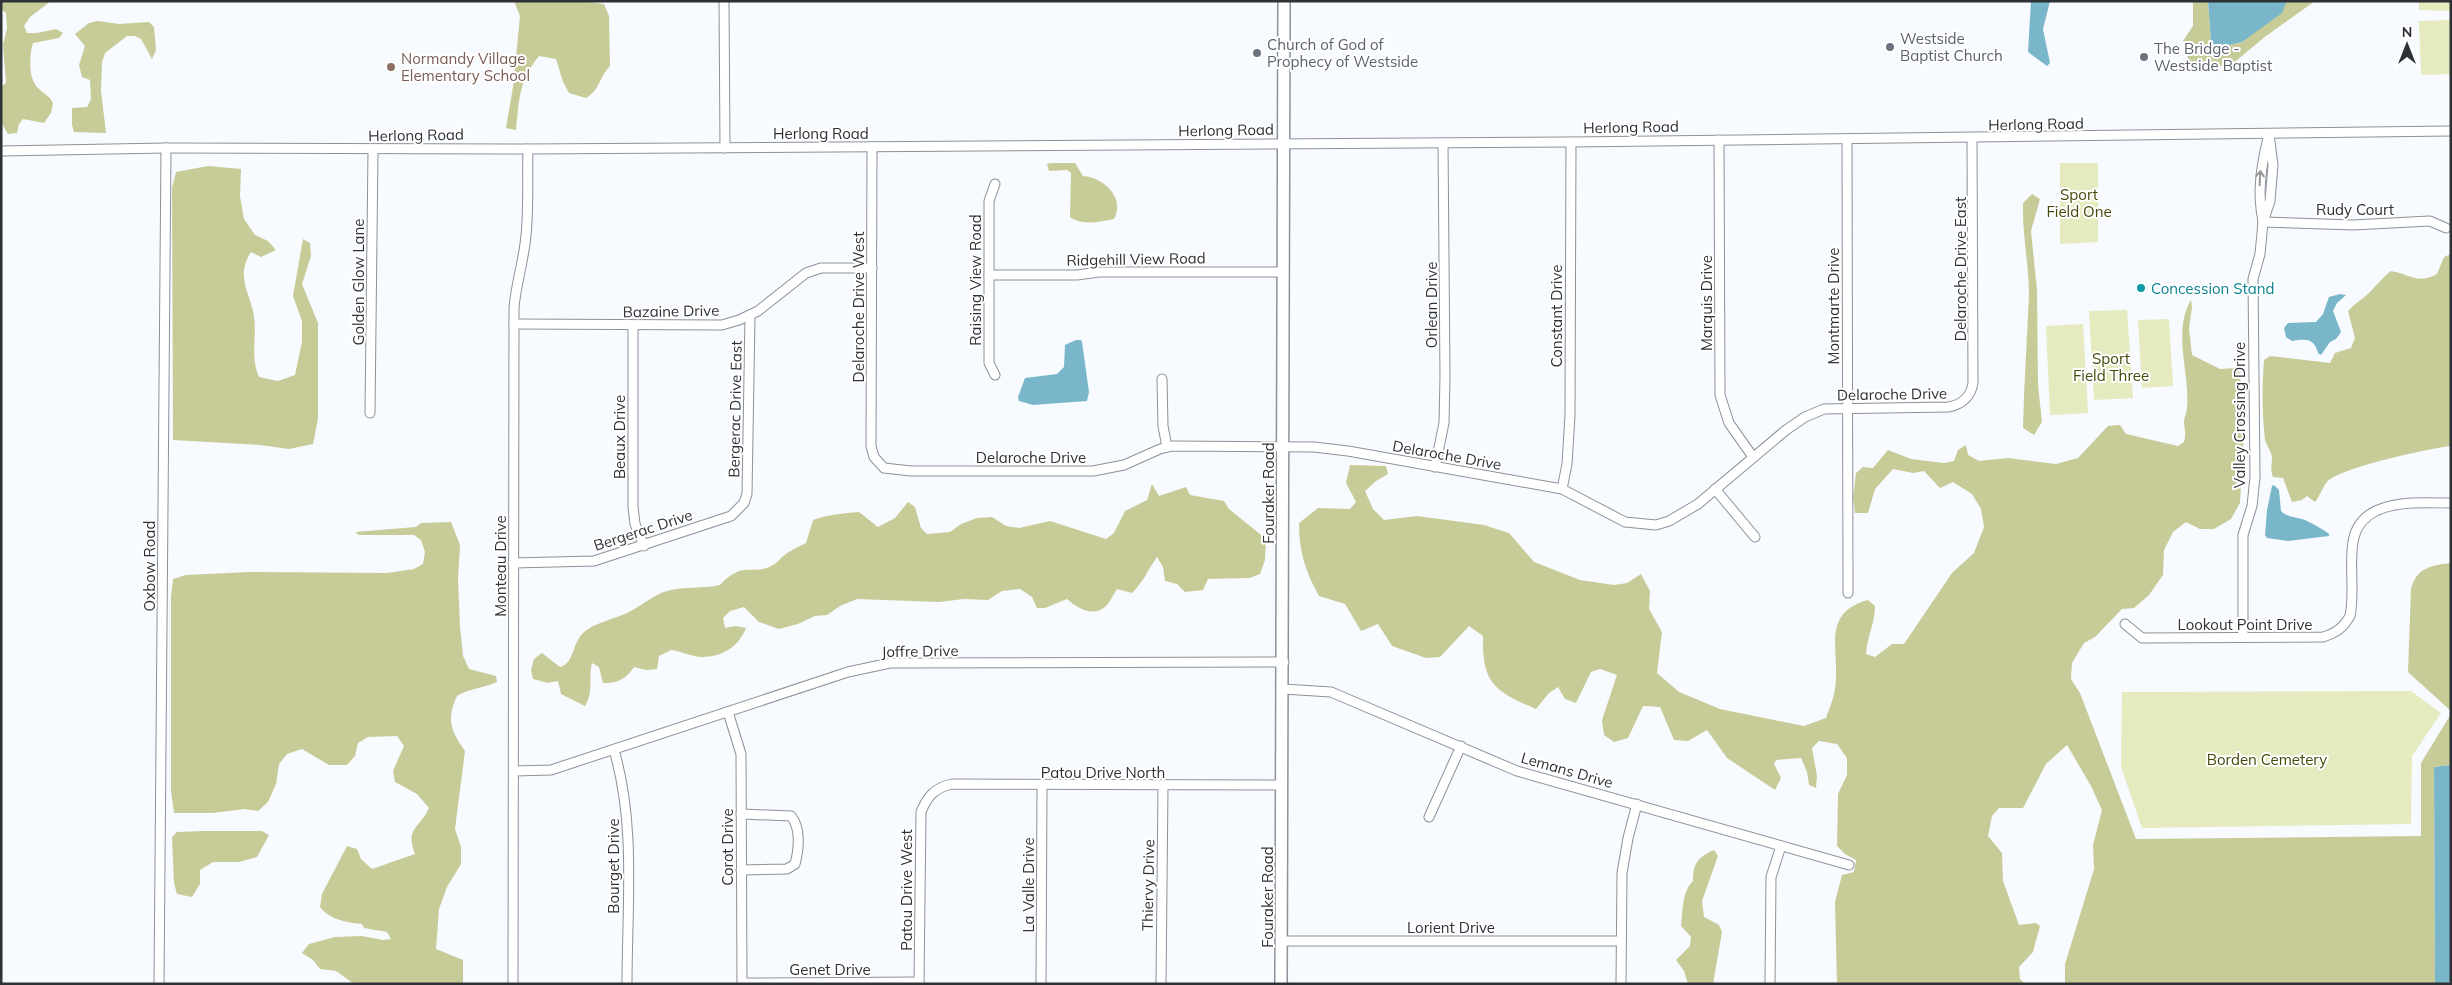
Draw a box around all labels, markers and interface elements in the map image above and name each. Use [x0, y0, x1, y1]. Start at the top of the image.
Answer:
north arrow [2382, 20, 2432, 70]
text: N [2402, 23, 2412, 41]
place label: Westside Baptist Church [1900, 29, 2003, 65]
place label: Church of God of Prophecy of Westside [1267, 35, 1418, 71]
place label: The Bridge - Westside Baptist [2154, 39, 2272, 75]
marker: Westside Baptist Church [1884, 41, 1896, 53]
marker: Church of God of Prophecy of Westside [1251, 47, 1263, 59]
place label: Normandy Village Elementary School [401, 49, 530, 85]
marker: The Bridge - Westside Baptist [2138, 51, 2150, 63]
marker: Normandy Village Elementary School [385, 61, 397, 73]
street label: Herlong Road [1988, 114, 2084, 134]
street label: Herlong Road [1583, 117, 1679, 137]
street label: Herlong Road [1178, 120, 1274, 140]
street label: Herlong Road [773, 124, 869, 143]
street label: Herlong Road [368, 125, 464, 145]
one-way arrow [2256, 170, 2265, 186]
park label: Sport Field One [2046, 185, 2112, 221]
street label: Delaroche Drive East [1951, 197, 1970, 341]
street label: Rudy Court [2316, 200, 2394, 219]
street label: Raising View Road [966, 214, 985, 346]
street label: Golden Glow Lane [349, 218, 368, 346]
street label: Delaroche Drive West [849, 232, 868, 382]
street label: Ridgehill View Road [1066, 248, 1206, 270]
street label: Montmarte Drive [1824, 248, 1843, 364]
street label: Marquis Drive [1697, 255, 1716, 351]
street label: Orlean Drive [1422, 262, 1441, 348]
street label: Constant Drive [1547, 265, 1566, 367]
place label: Concession Stand [2151, 279, 2275, 298]
marker: Concession Stand [2135, 282, 2147, 294]
street label: Bazaine Drive [623, 301, 719, 321]
street label: Bergerac Drive East [724, 340, 746, 478]
street label: Valley Crossing Drive [2230, 342, 2249, 488]
park label: Sport Field Three [2073, 349, 2149, 385]
street label: Delaroche Drive [1837, 384, 1947, 404]
street label: Beaux Drive [610, 395, 629, 479]
street label: Delaroche Drive [1391, 436, 1503, 474]
street label: Fouraker Road [1259, 442, 1278, 544]
street label: Delaroche Drive [976, 448, 1086, 467]
street label: Bergerac Drive [591, 505, 695, 555]
street label: Monteau Drive [491, 515, 510, 617]
street label: Oxbow Road [140, 521, 159, 611]
street label: Lookout Point Drive [2178, 615, 2312, 634]
street label: Joffre Drive [881, 641, 959, 661]
street label: Lemans Drive [1519, 748, 1615, 792]
park label: Borden Cemetery [2207, 750, 2327, 769]
street label: Patou Drive North [1041, 763, 1165, 782]
street label: Corot Drive [718, 808, 737, 886]
street label: Bourget Drive [604, 818, 623, 914]
street label: Patou Drive West [897, 829, 916, 951]
street label: La Valle Drive [1019, 837, 1038, 933]
street label: Thiervy Drive [1138, 839, 1158, 931]
street label: Fouraker Road [1258, 846, 1277, 948]
street label: Lorient Drive [1407, 918, 1495, 937]
street label: Genet Drive [789, 960, 871, 979]

